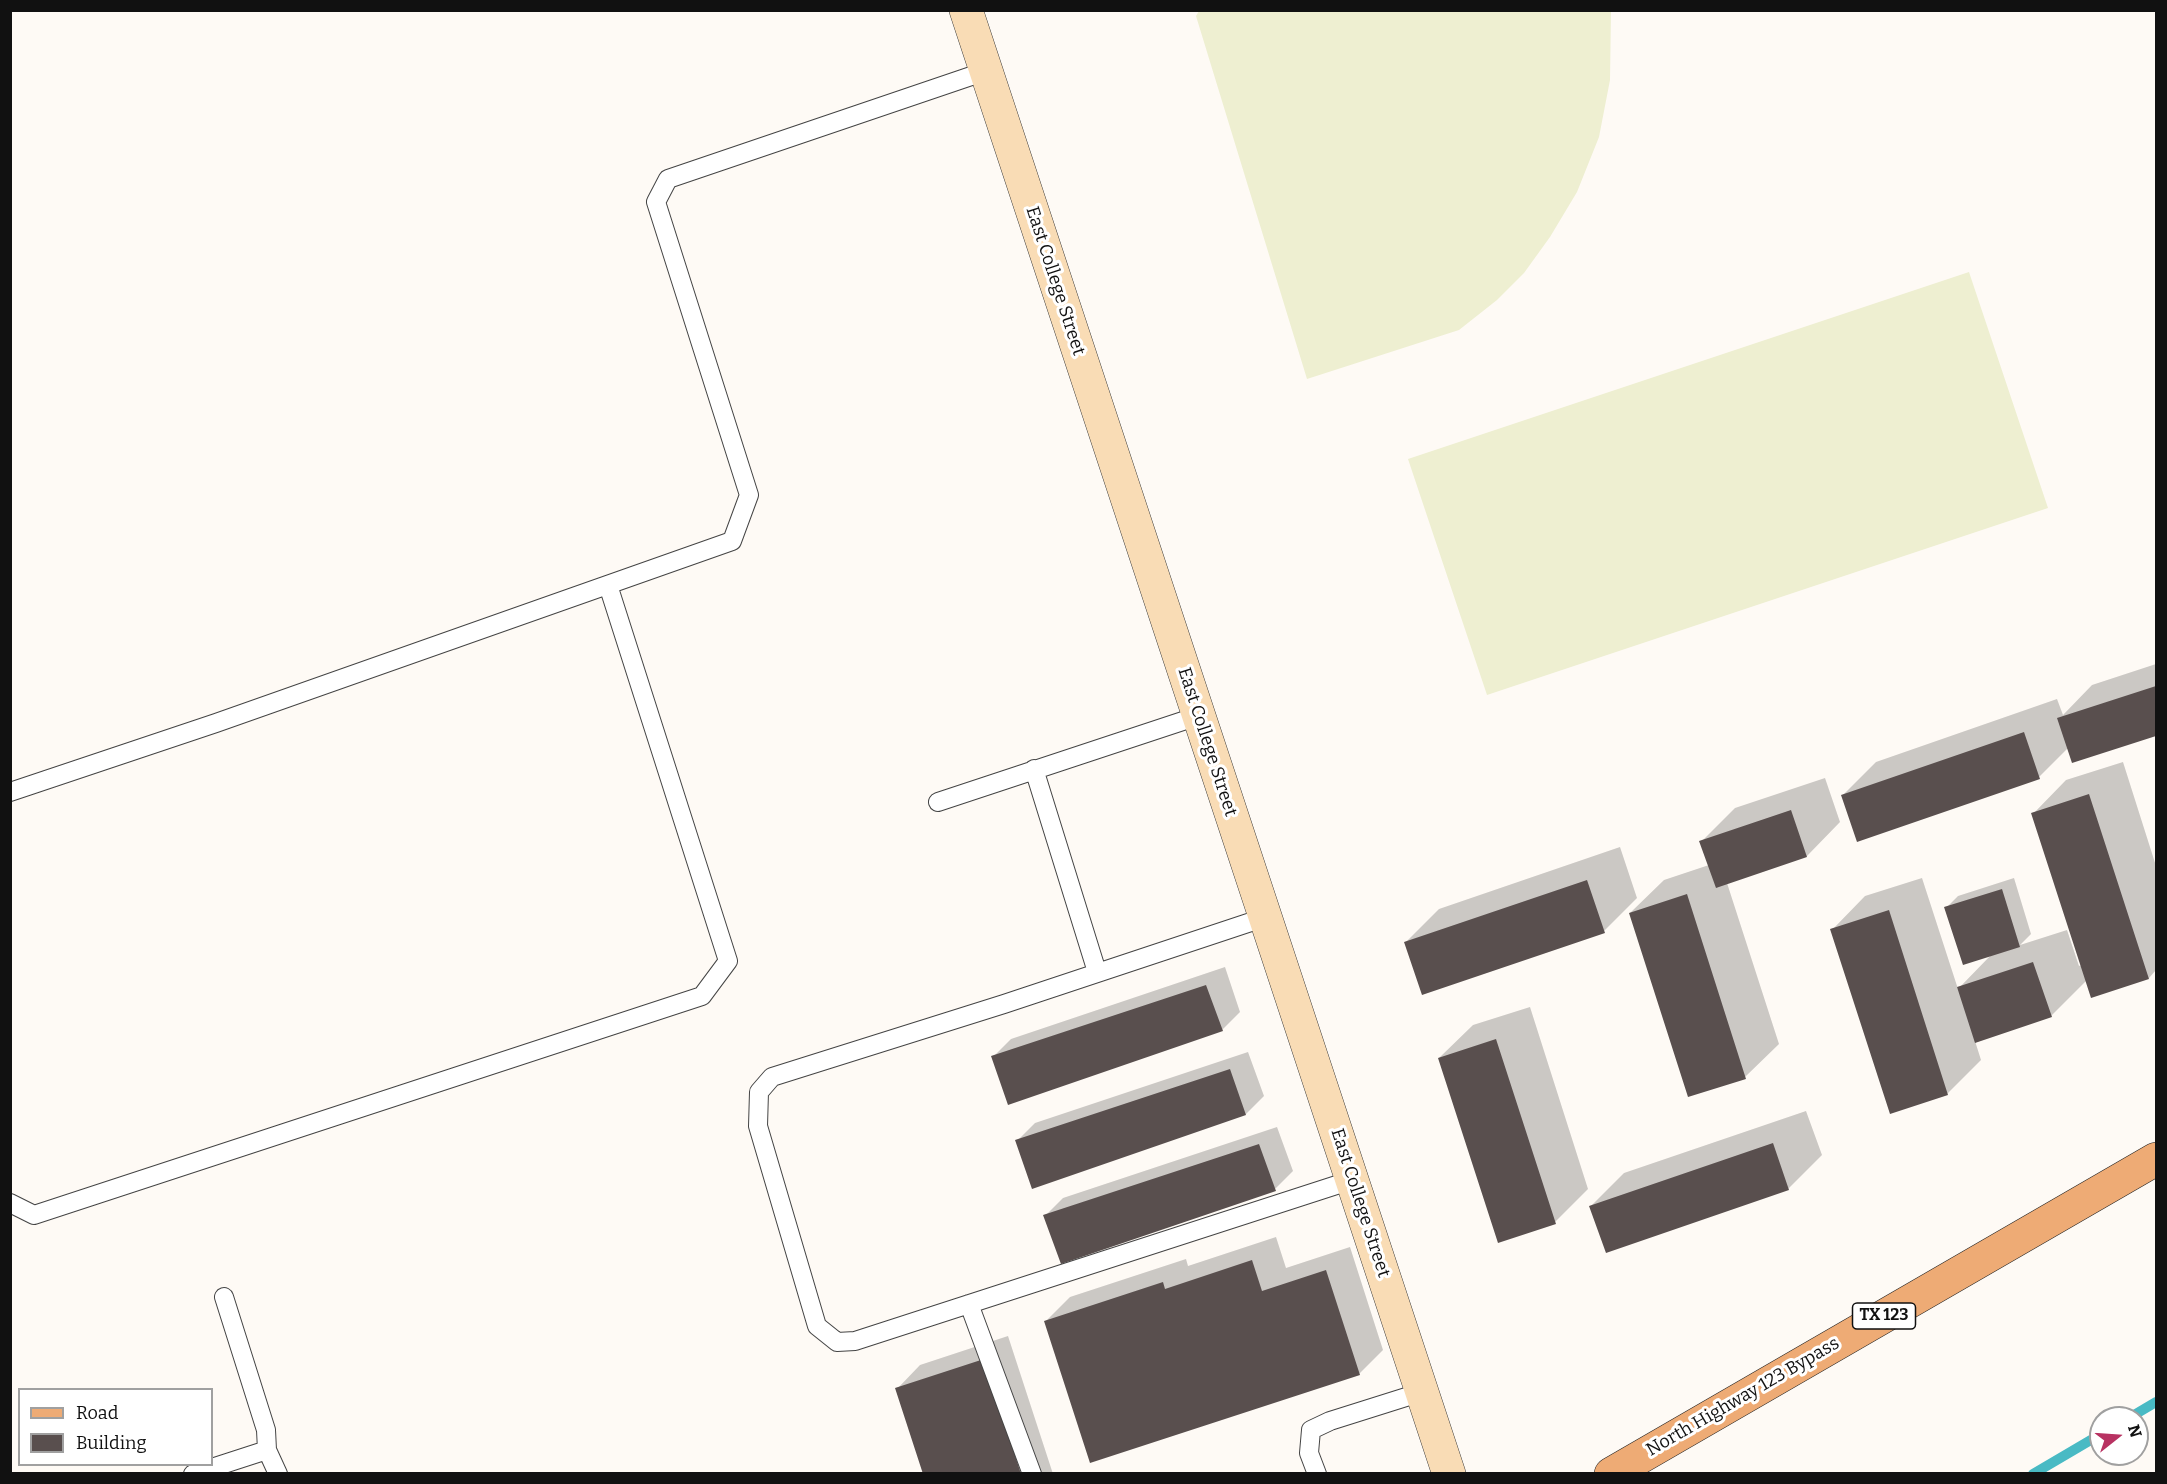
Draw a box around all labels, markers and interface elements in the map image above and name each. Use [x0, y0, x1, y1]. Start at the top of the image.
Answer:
street label: East College Street [1021, 204, 1089, 358]
street label: East College Street [1173, 665, 1241, 819]
street label: East College Street [1326, 1126, 1394, 1280]
road number: TX 123 [1852, 1303, 1916, 1329]
street label: North Highway 123 Bypass [1643, 1333, 1843, 1461]
legend [18, 1388, 213, 1466]
text: Road [76, 1402, 118, 1424]
north arrow [2089, 1406, 2149, 1466]
text: N [2124, 1422, 2146, 1440]
text: Building [76, 1432, 147, 1454]

